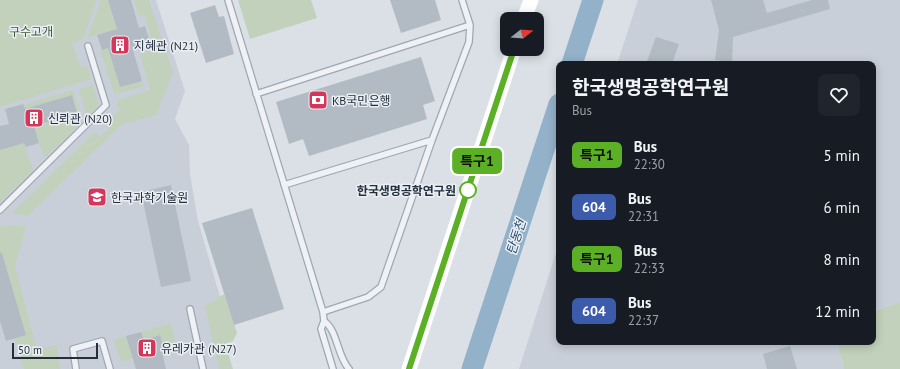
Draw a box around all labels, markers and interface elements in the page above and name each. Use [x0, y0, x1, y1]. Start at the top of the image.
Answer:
north arrow [500, 12, 544, 56]
map controls [500, 12, 544, 56]
park label: 구수고개 [9, 24, 53, 39]
building icon: 지혜관 (N21) [109, 34, 131, 56]
place label: 지혜관 (N21) [134, 38, 198, 53]
button: heart [818, 74, 860, 116]
text: 한국생명공학연구원 [572, 75, 729, 99]
bank icon: KB국민은행 [307, 89, 329, 111]
place label: KB국민은행 [332, 93, 391, 108]
text: Bus [572, 102, 592, 119]
building icon: 신뢰관 (N20) [23, 107, 45, 129]
place label: 신뢰관 (N20) [48, 111, 112, 126]
text: Bus [634, 137, 657, 156]
text: 특구1 [580, 146, 614, 164]
text: 5 min [823, 146, 860, 165]
line badge: 특구1 [454, 148, 500, 174]
text: 특구1 [460, 152, 494, 170]
text: 22:30 [634, 156, 665, 173]
marker: 한국생명공학연구원 [459, 181, 477, 199]
place label: 한국생명공학연구원 [357, 183, 456, 198]
school or university icon: 한국과학기술원 [86, 186, 108, 208]
text: Bus [628, 189, 651, 208]
place label: 한국과학기술원 [111, 190, 188, 205]
text: 604 [582, 198, 606, 216]
text: 6 min [823, 198, 860, 217]
text: 22:31 [628, 208, 659, 225]
water label: 탄동천 [502, 216, 530, 257]
text: Bus [634, 241, 657, 260]
text: 특구1 [580, 250, 614, 268]
text: 8 min [823, 250, 860, 269]
text: 22:33 [634, 260, 665, 277]
text: Bus [628, 293, 651, 312]
text: 604 [582, 302, 606, 320]
text: 12 min [815, 302, 860, 321]
text: 22:37 [628, 312, 659, 329]
building icon: 유레카관 (N27) [136, 337, 158, 359]
scale bar [12, 341, 98, 360]
place label: 유레카관 (N27) [161, 341, 236, 356]
text: 50 m [18, 343, 42, 357]

